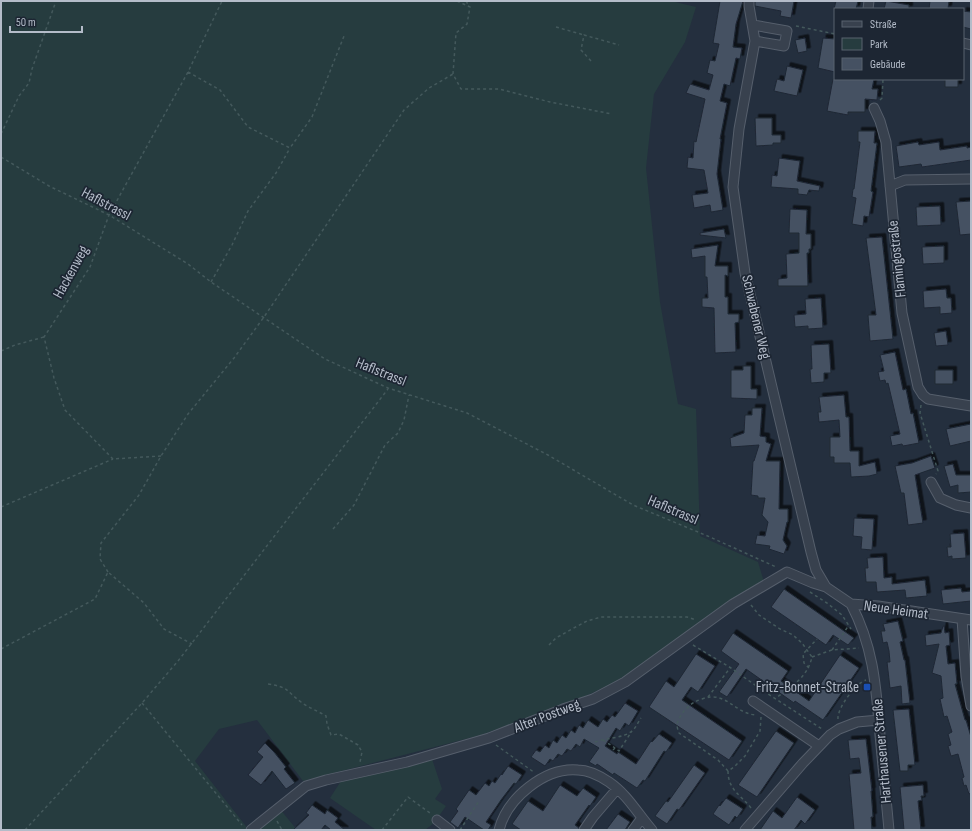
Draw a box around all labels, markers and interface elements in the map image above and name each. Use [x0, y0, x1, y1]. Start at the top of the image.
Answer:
scale bar [10, 8, 82, 34]
legend [834, 8, 964, 80]
text: 50 m [16, 15, 36, 30]
text: Straße [870, 17, 897, 32]
text: Park [870, 37, 888, 52]
text: Gebäude [870, 57, 905, 72]
street label: Haflstrassl [78, 183, 134, 225]
street label: Flamingostraße [884, 220, 910, 298]
street label: Hackenweg [49, 242, 93, 302]
street label: Schwabener Weg [737, 273, 775, 361]
street label: Haflstrassl [353, 353, 409, 391]
street label: Haflstrassl [645, 491, 701, 529]
street label: Neue Heimat [863, 596, 930, 624]
place label: Fritz-Bonnet-Straße [756, 678, 859, 697]
marker: Fritz-Bonnet-Straße [862, 682, 872, 692]
street label: Alter Postweg [510, 695, 583, 738]
street label: Harthausener Straße [868, 698, 896, 804]

